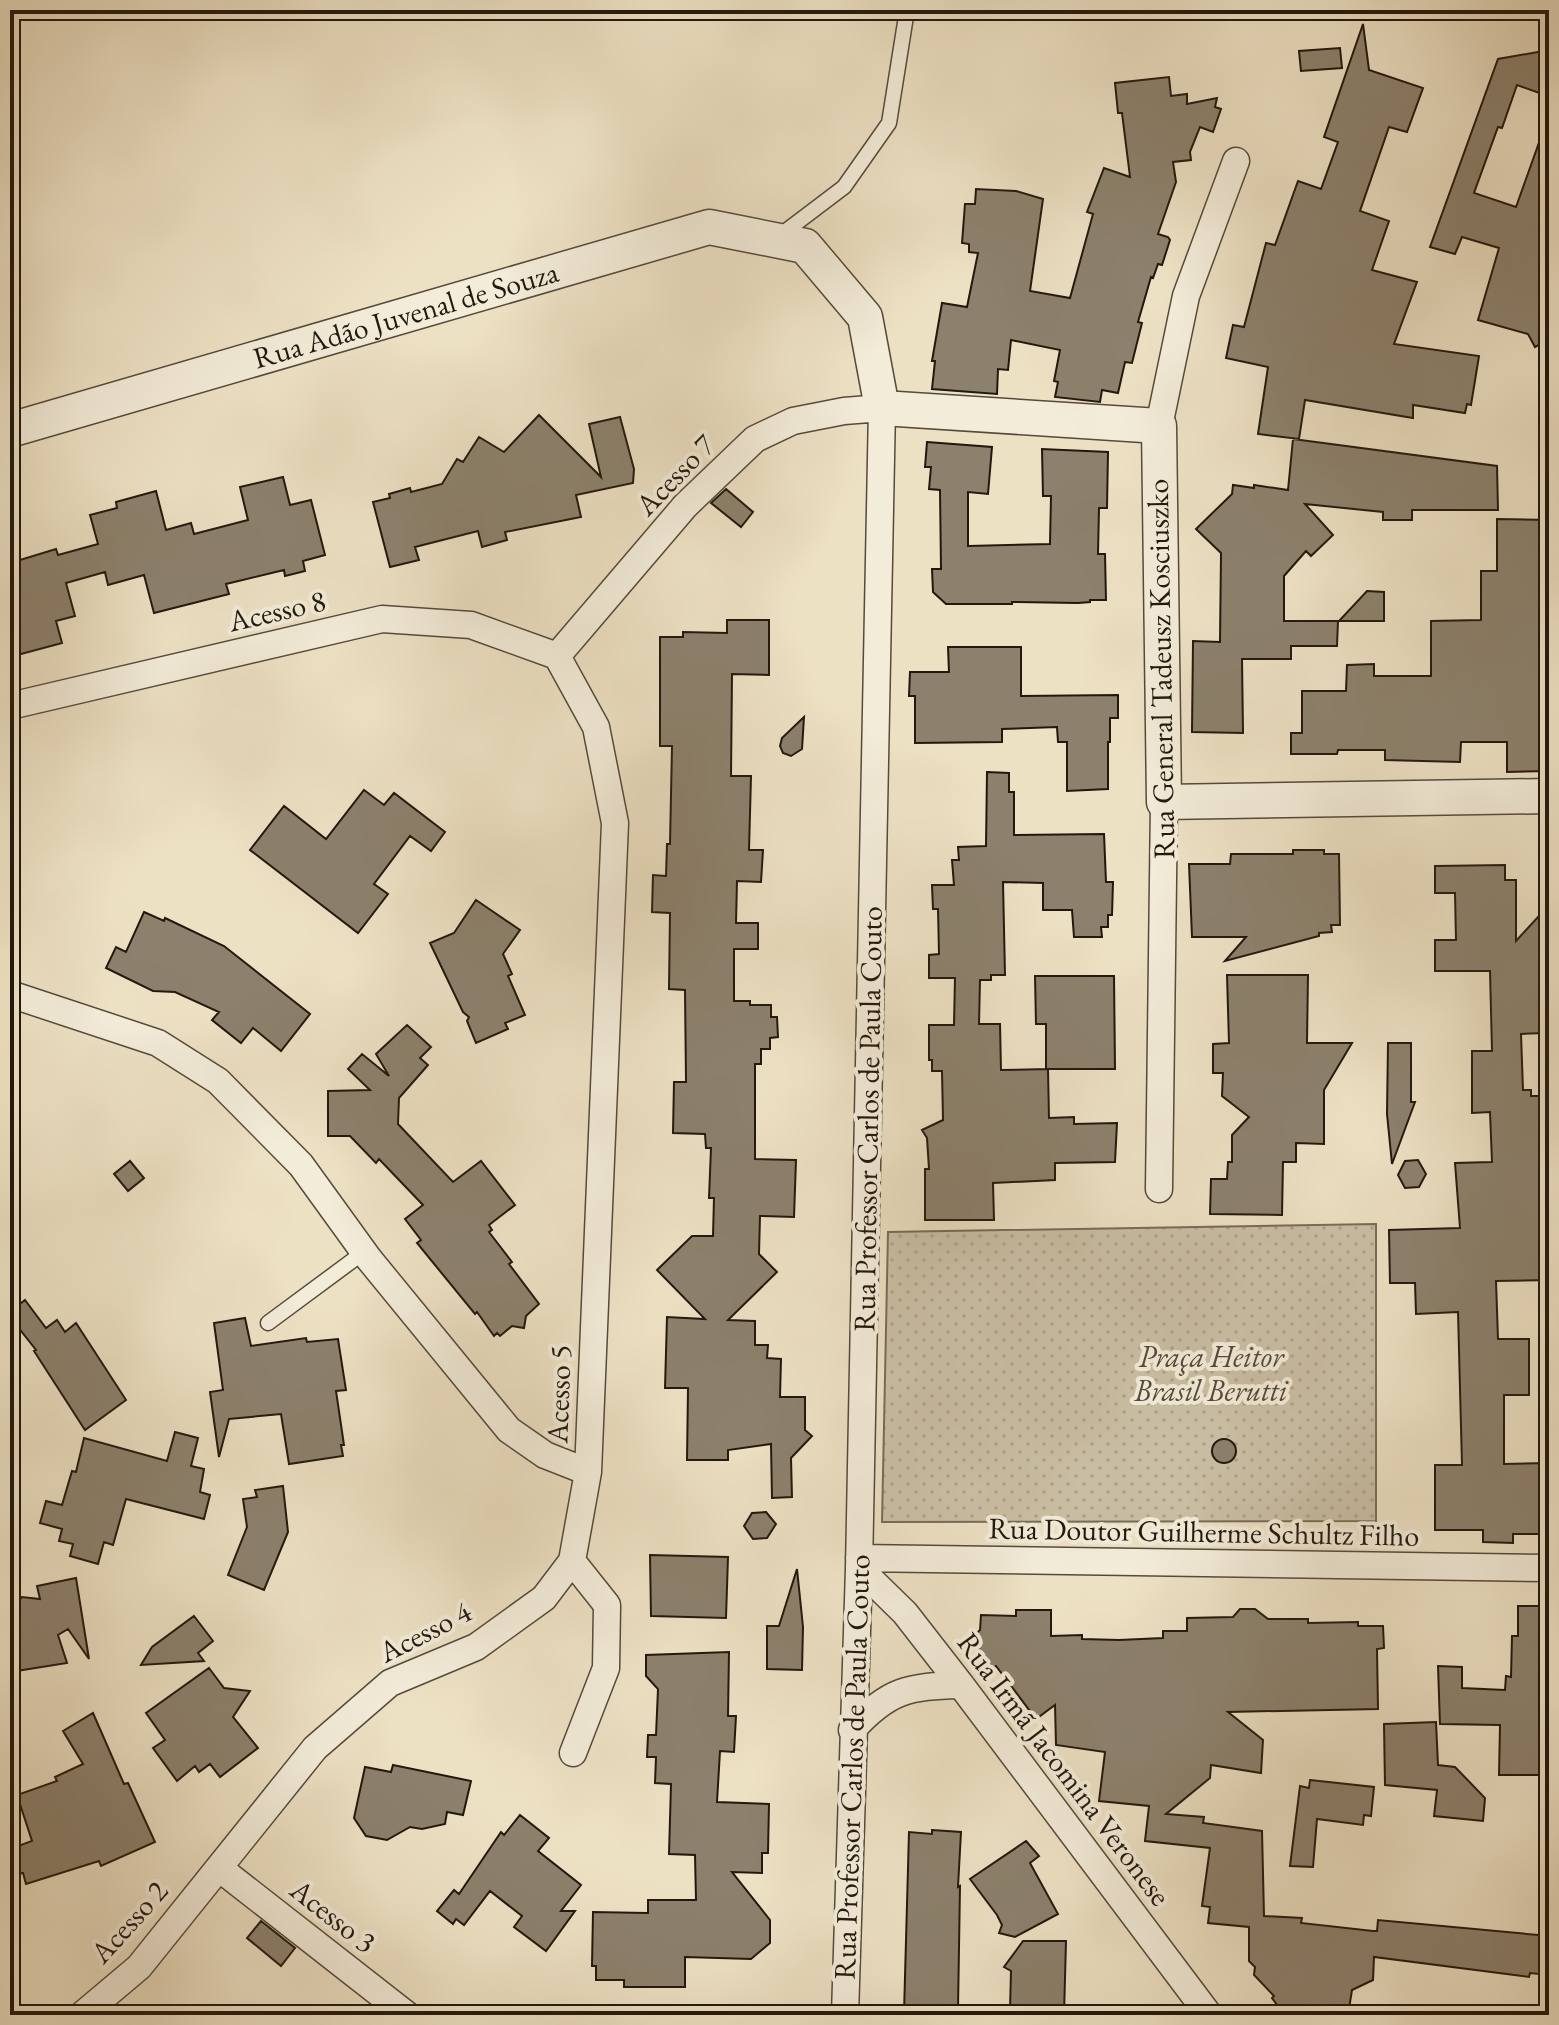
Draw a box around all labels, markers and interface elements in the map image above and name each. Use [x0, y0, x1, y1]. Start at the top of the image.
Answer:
street label: Rua Adão Juvenal de Souza [248, 252, 563, 377]
street label: Acesso 7 [626, 425, 723, 524]
street label: Rua General Tadeusz Kosciuszko [1138, 479, 1183, 859]
street label: Acesso 8 [223, 580, 329, 641]
street label: Rua Professor Carlos de Paula Couto [844, 906, 891, 1332]
park label: Praça Heitor Brasil Berutti [1133, 1337, 1289, 1410]
street label: Acesso 5 [537, 1344, 580, 1445]
street label: Rua Doutor Guilherme Schultz Filho [988, 1508, 1420, 1555]
street label: Rua Professor Carlos de Paula Couto [825, 1554, 878, 1980]
street label: Acesso 4 [371, 1592, 478, 1672]
street label: Rua Irmã Jacomina Veronese [949, 1624, 1180, 1913]
street label: Acesso 3 [282, 1869, 384, 1961]
street label: Acesso 2 [80, 1871, 177, 1972]

